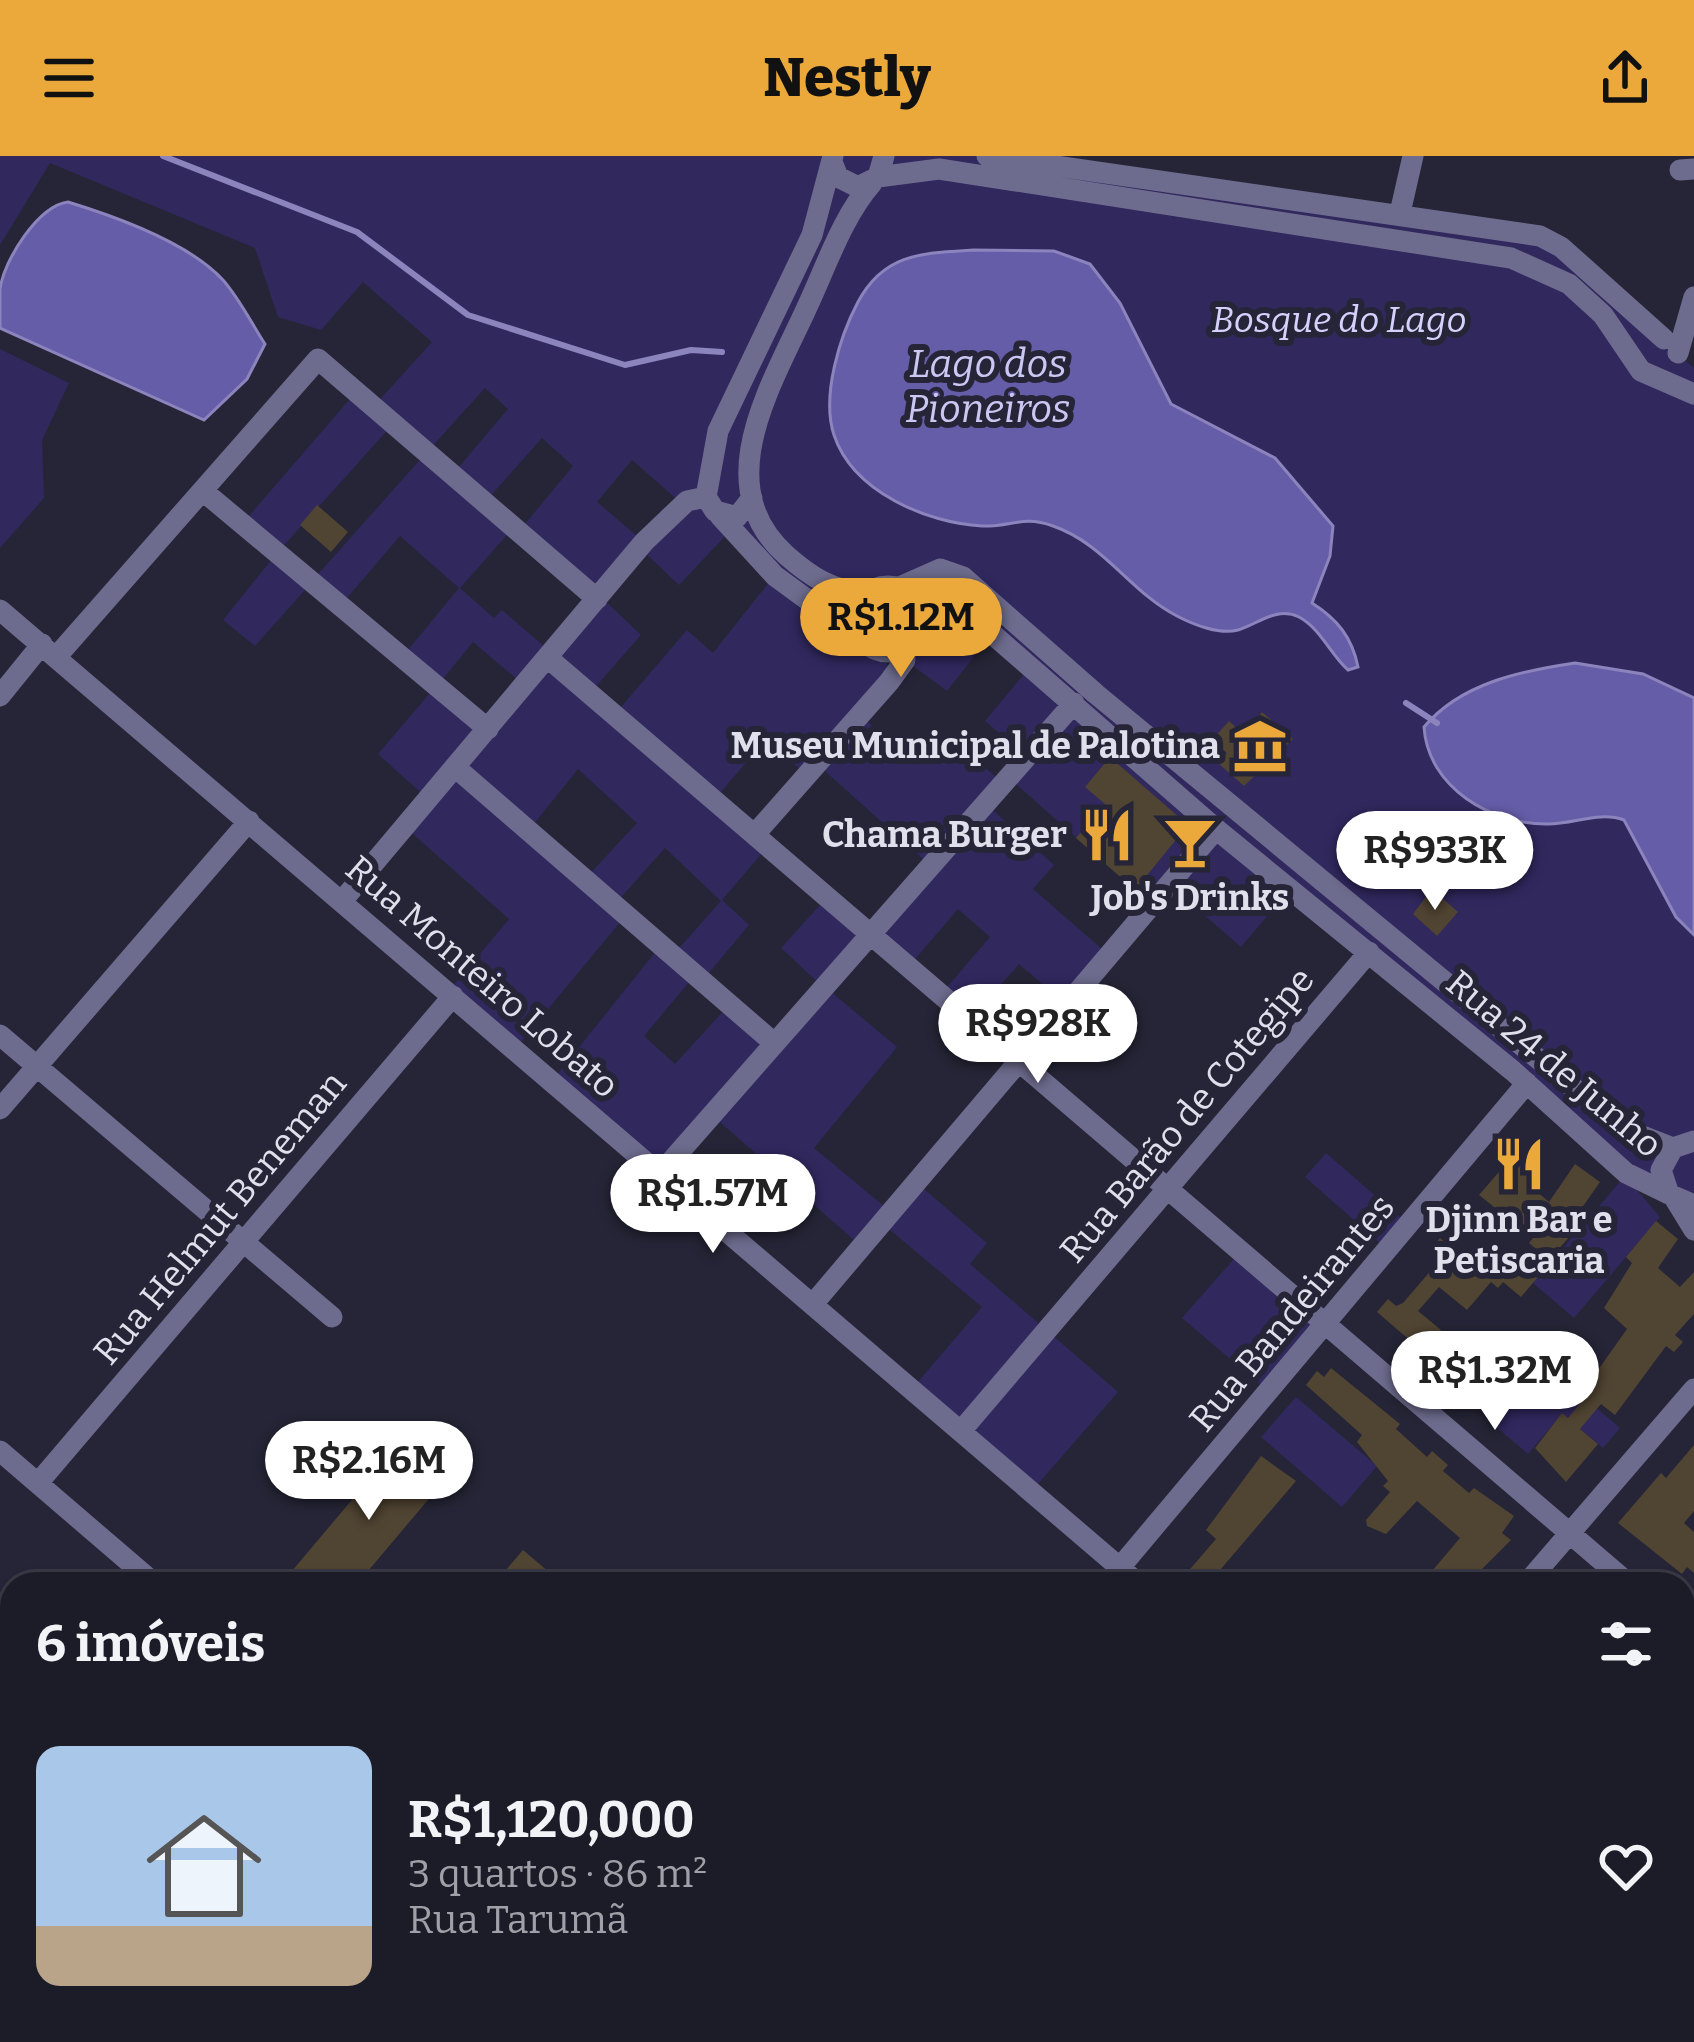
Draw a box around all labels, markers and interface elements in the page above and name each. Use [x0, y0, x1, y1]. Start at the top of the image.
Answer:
icon: menu [36, 45, 102, 111]
icon: share [1592, 45, 1658, 111]
text: Nestly [763, 46, 931, 110]
park label: Bosque do Lago [1211, 298, 1467, 342]
water label: Lago dos Pioneiros [906, 341, 1070, 432]
pin: R$1.12M [790, 578, 1012, 680]
text: R$1.12M [827, 594, 975, 640]
museum icon: Museu Municipal de Palotina [1231, 717, 1289, 775]
place label: Museu Municipal de Palotina [731, 724, 1220, 768]
restaurant icon: Chama Burger [1078, 806, 1136, 864]
pin: R$933K [1337, 811, 1533, 913]
place label: Chama Burger [822, 813, 1067, 857]
bar icon: Job's Drinks [1161, 813, 1219, 871]
text: R$933K [1363, 827, 1507, 873]
street label: Rua Monteiro Lobato [337, 847, 627, 1107]
place label: Job's Drinks [1089, 876, 1289, 920]
street label: Rua Barão de Cotegipe [1051, 958, 1323, 1272]
street label: Rua 24 de Junho [1437, 961, 1671, 1167]
pin: R$928K [940, 984, 1136, 1086]
text: R$928K [965, 1000, 1111, 1046]
street label: Rua Helmut Beneman [85, 1062, 356, 1374]
restaurant icon: Djinn Bar e Petiscaria [1490, 1135, 1548, 1193]
pin: R$1.57M [602, 1154, 824, 1256]
text: R$1.57M [637, 1170, 789, 1216]
street label: Rua Bandeirantes [1180, 1186, 1404, 1440]
place label: Djinn Bar e Petiscaria [1426, 1198, 1612, 1283]
pin: R$1.32M [1384, 1331, 1606, 1433]
text: R$1.32M [1418, 1347, 1572, 1393]
pin: R$2.16M [258, 1421, 480, 1523]
text: R$2.16M [292, 1437, 446, 1483]
icon: filters [1593, 1611, 1659, 1677]
text: 6 imóveis [36, 1613, 265, 1675]
text: R$1,120,000 [408, 1789, 695, 1851]
icon: home [132, 1794, 276, 1938]
icon: heart [1593, 1833, 1659, 1899]
text: 3 quartos · 86 m² [408, 1851, 707, 1897]
text: Rua Tarumã [408, 1897, 628, 1943]

